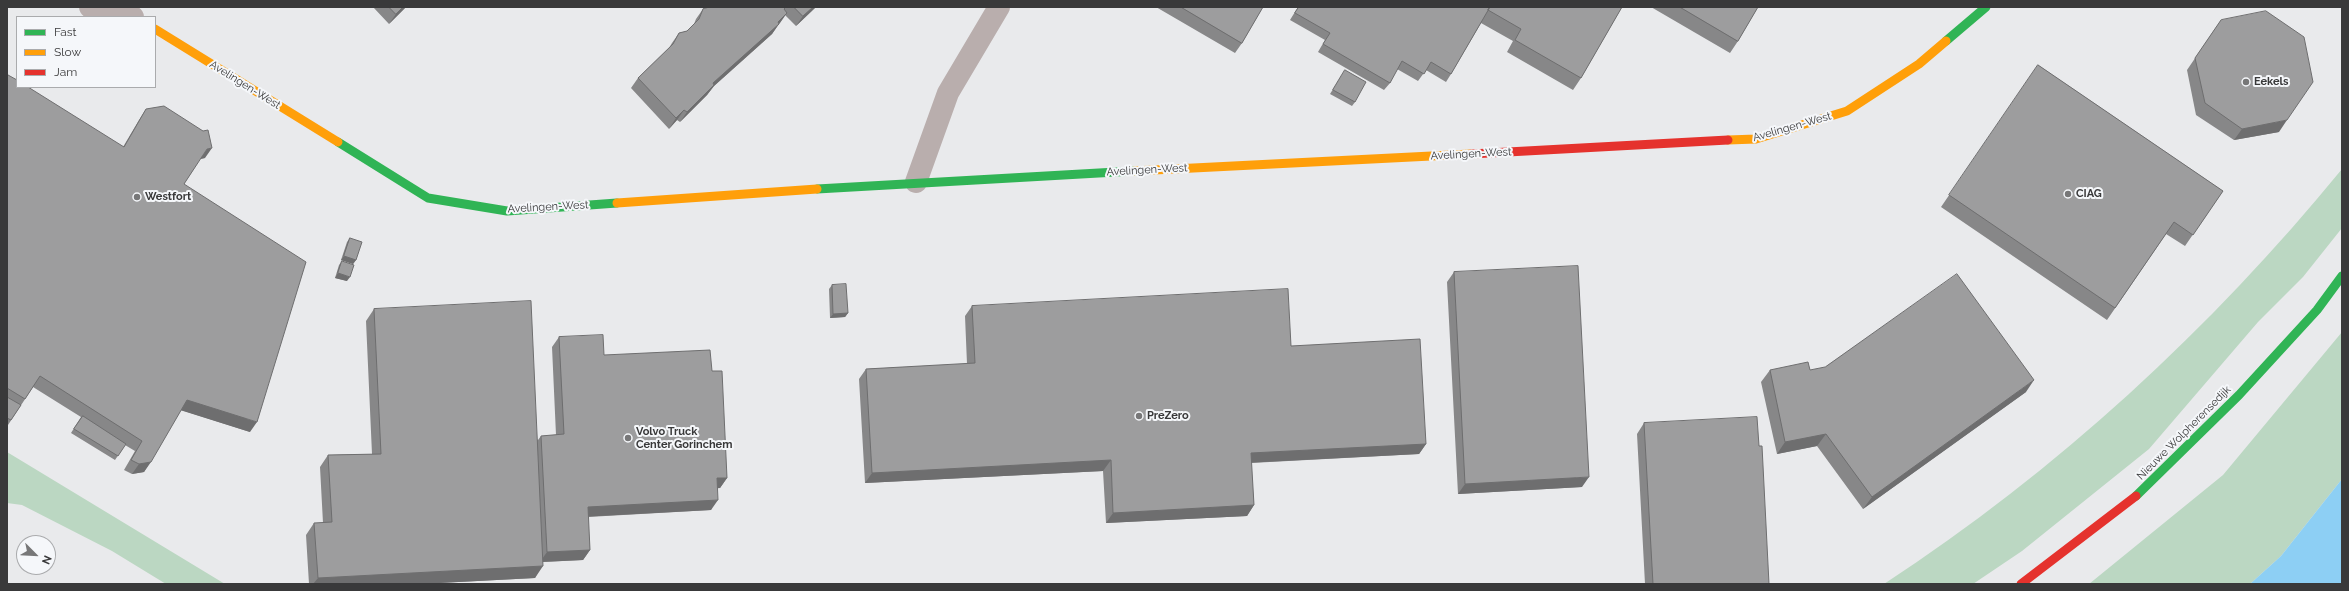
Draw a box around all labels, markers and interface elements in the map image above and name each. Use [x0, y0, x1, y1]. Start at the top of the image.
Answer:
legend [16, 16, 156, 88]
text: Fast [54, 25, 77, 39]
text: Slow [54, 45, 81, 59]
street label: Avelingen-West [207, 58, 283, 112]
text: Jam [54, 65, 77, 79]
place label: Eekels [2254, 75, 2288, 89]
marker: Eekels [2241, 77, 2251, 87]
street label: Avelingen-West [1751, 109, 1833, 145]
street label: Avelingen-West [1430, 145, 1512, 163]
street label: Avelingen-West [1106, 161, 1188, 179]
place label: CIAG [2076, 187, 2102, 201]
marker: CIAG [2063, 189, 2073, 199]
place label: Westfort [145, 190, 191, 204]
marker: Westfort [132, 192, 142, 202]
street label: Avelingen-West [507, 198, 589, 216]
street label: Nieuwe Wolpherensedijk [2134, 383, 2234, 483]
place label: PreZero [1147, 409, 1189, 423]
marker: PreZero [1134, 411, 1144, 421]
place label: Volvo Truck Center Gorinchem [636, 425, 732, 451]
marker: Volvo Truck Center Gorinchem [623, 433, 633, 443]
north arrow [16, 535, 56, 575]
text: N [39, 553, 54, 566]

